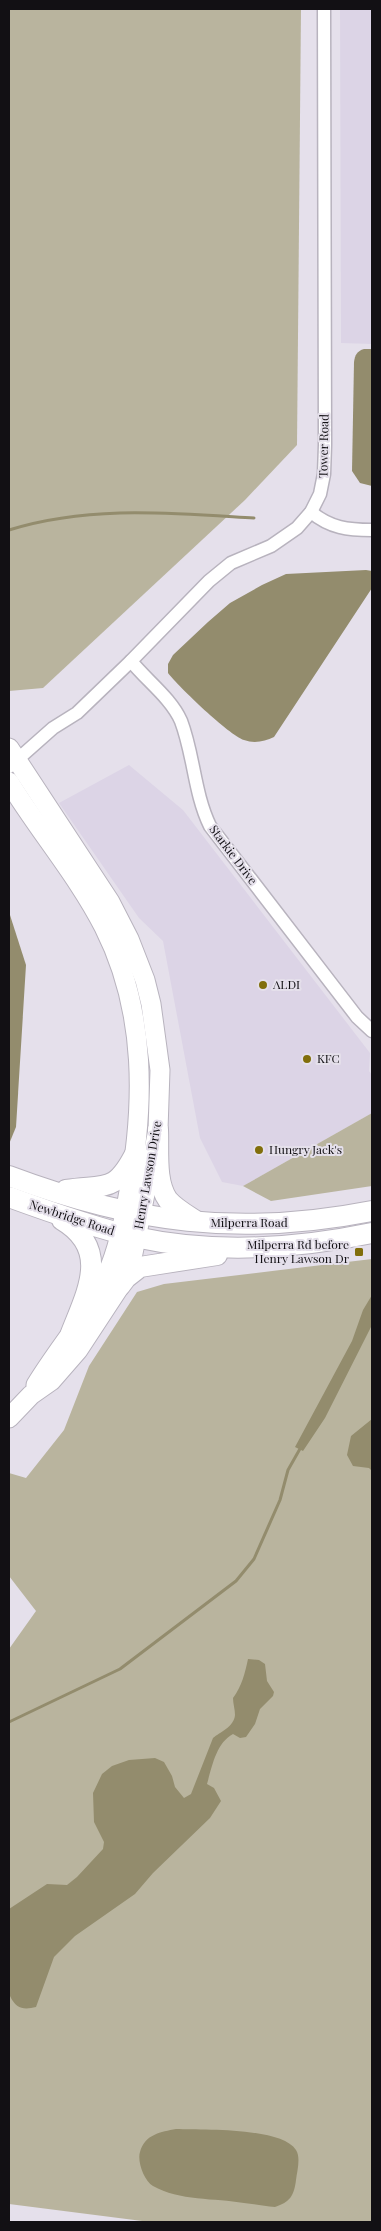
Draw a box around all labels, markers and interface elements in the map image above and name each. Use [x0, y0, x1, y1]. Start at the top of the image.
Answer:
street label: Tower Road [314, 414, 332, 478]
street label: Starkie Drive [206, 821, 261, 887]
place label: ALDI [272, 976, 300, 992]
marker: ALDI [257, 979, 269, 991]
place label: KFC [317, 1050, 340, 1066]
marker: KFC [301, 1053, 313, 1065]
street label: Henry Lawson Drive [130, 1119, 164, 1230]
place label: Hungry Jack's [269, 1141, 342, 1157]
marker: Hungry Jack's [253, 1144, 265, 1156]
street label: Newbridge Road [28, 1196, 117, 1238]
street label: Milperra Road [210, 1214, 288, 1230]
place label: Milperra Rd before Henry Lawson Dr [247, 1236, 350, 1266]
marker: Milperra Rd before Henry Lawson Dr [353, 1246, 365, 1258]

